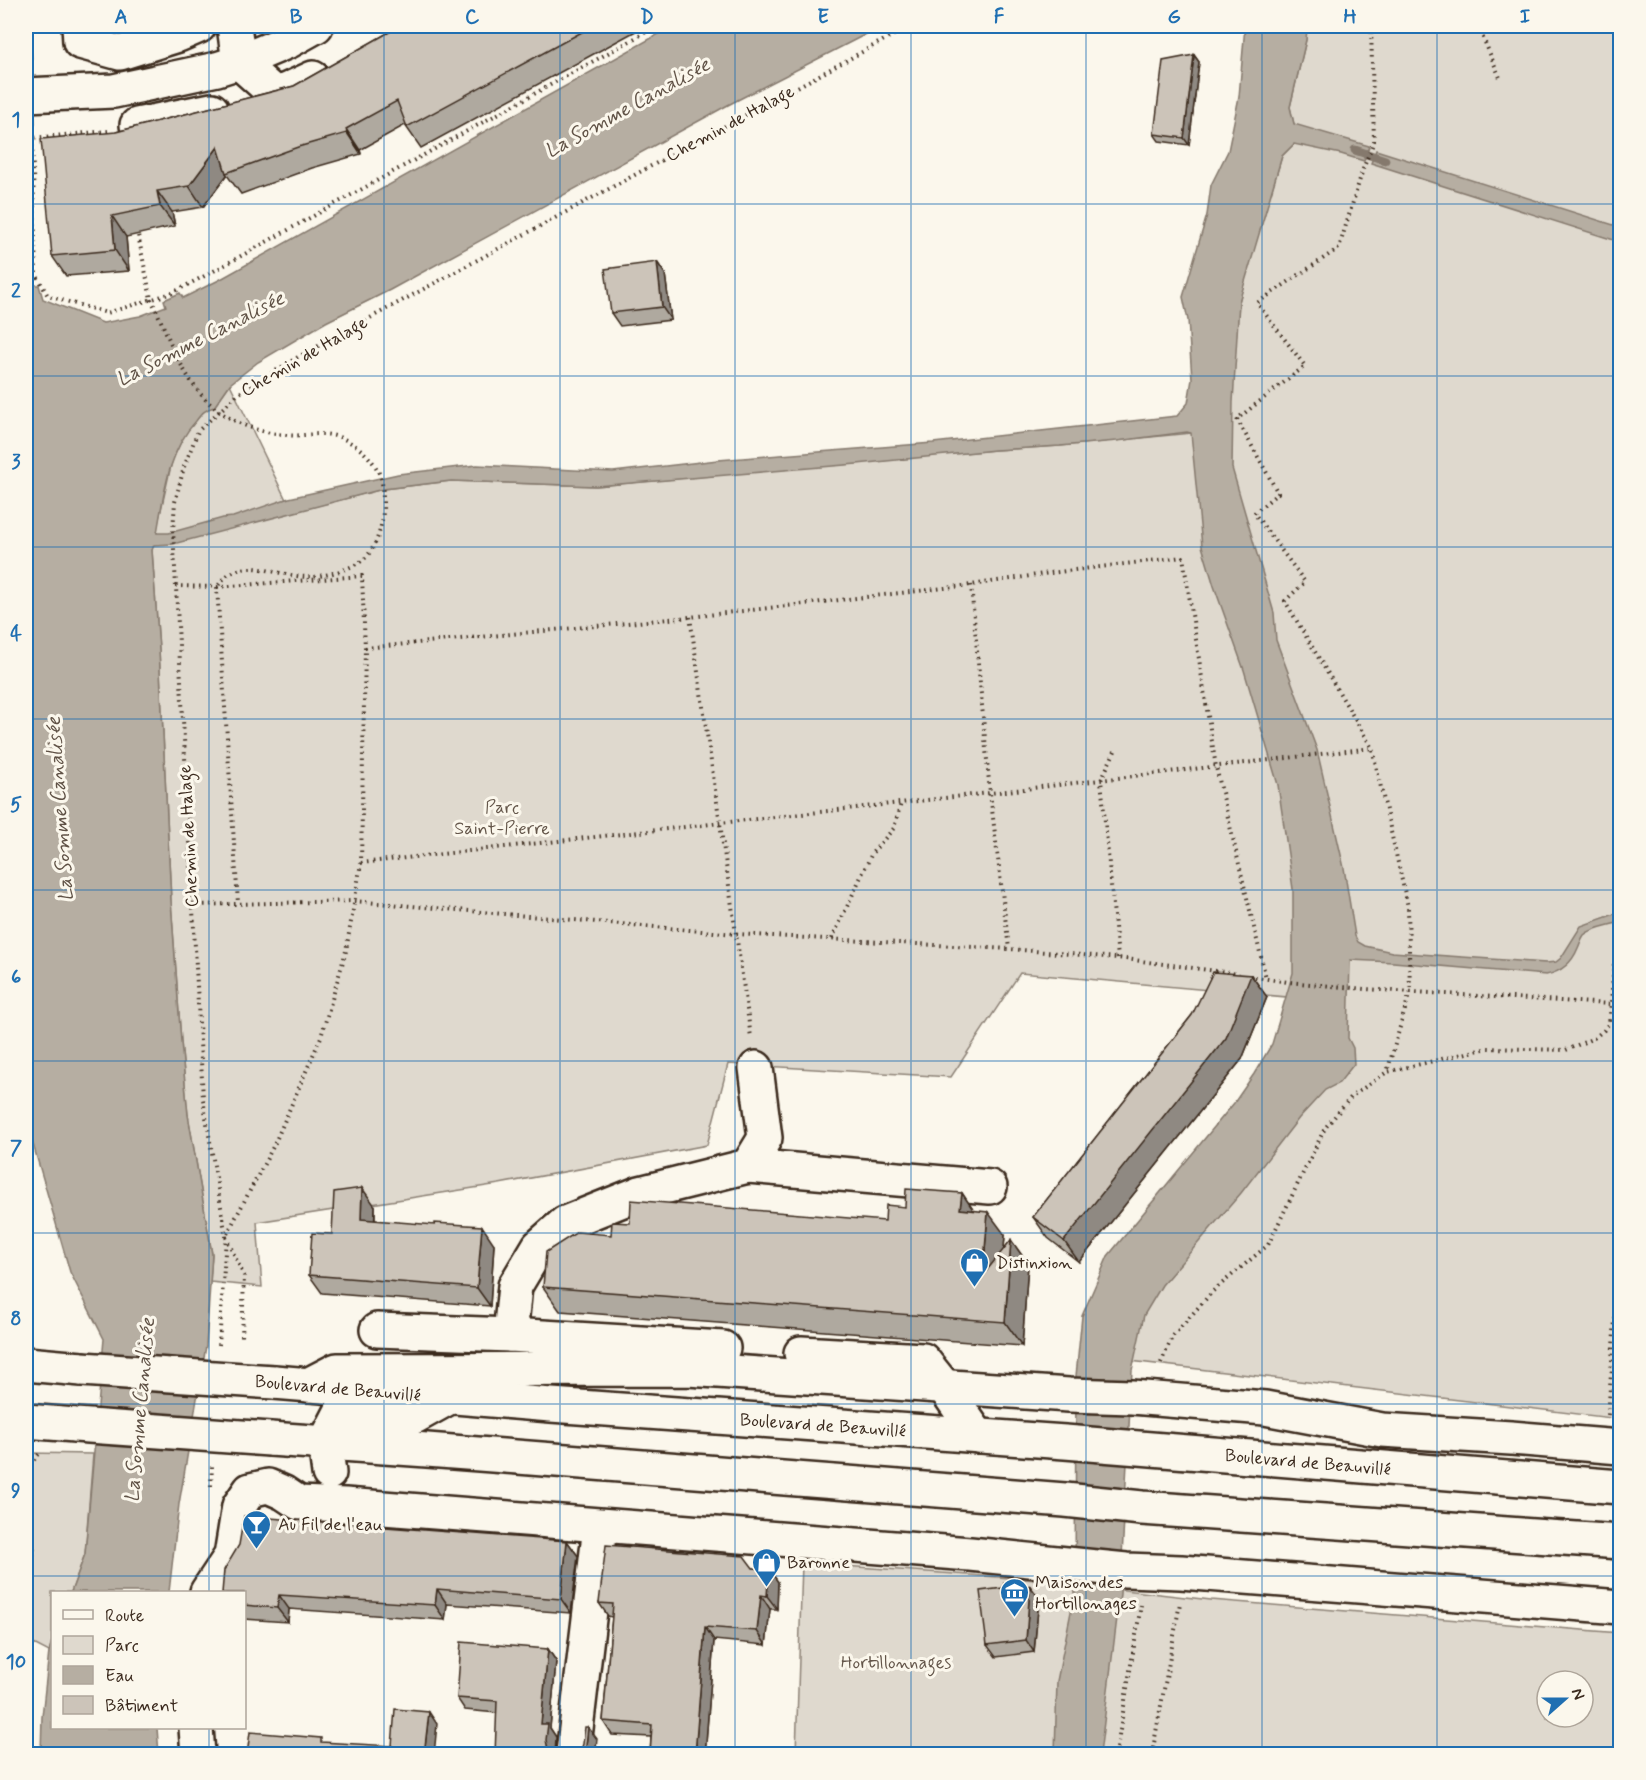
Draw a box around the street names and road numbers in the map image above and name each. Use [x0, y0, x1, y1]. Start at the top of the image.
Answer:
street label: Chemin de Halage [662, 80, 800, 170]
street label: Chemin de Halage [237, 311, 373, 405]
street label: Chemin de Halage [173, 764, 207, 908]
street label: Boulevard de Beauvillé [254, 1370, 422, 1408]
street label: Boulevard de Beauvillé [739, 1408, 907, 1444]
street label: Boulevard de Beauvillé [1224, 1444, 1392, 1482]

